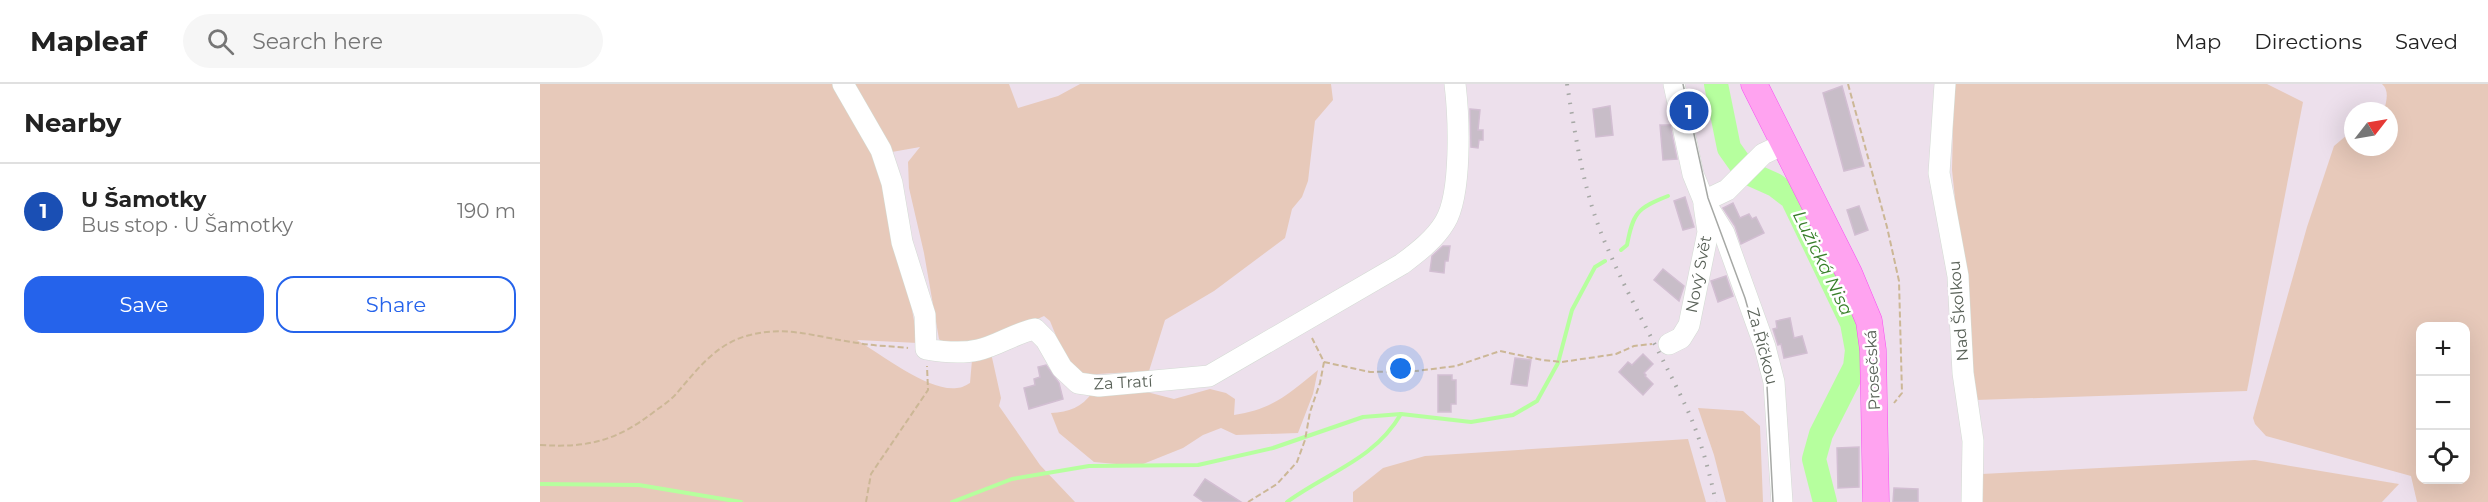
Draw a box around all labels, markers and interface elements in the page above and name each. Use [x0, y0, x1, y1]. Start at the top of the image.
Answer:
search box [183, 14, 603, 68]
text: Mapleaf [30, 24, 147, 58]
icon: search [204, 25, 237, 58]
text: Search here [252, 28, 383, 55]
text: Map [2175, 29, 2221, 54]
text: Directions [2254, 29, 2362, 54]
text: Saved [2395, 29, 2458, 54]
pin: 1 [1670, 88, 1708, 134]
north arrow [2344, 102, 2398, 156]
text: Nearby [24, 107, 121, 139]
text: U Šamotky [81, 186, 206, 213]
text: 1 [40, 199, 47, 223]
text: 190 m [457, 199, 516, 223]
water label: Lužická Nisa [1788, 207, 1858, 319]
text: Bus stop · U Šamotky [81, 213, 293, 237]
street label: Nový Svět [1682, 233, 1715, 314]
street label: Nad Školkou [1945, 260, 1972, 362]
button: Save [24, 276, 264, 333]
button: Share [276, 276, 516, 333]
street label: Za Říčkou [1743, 306, 1782, 387]
map controls [2416, 322, 2470, 484]
button: + [2416, 322, 2470, 376]
street label: Prosečská [1861, 329, 1884, 411]
your location [1386, 354, 1415, 383]
street label: Za Tratí [1093, 371, 1154, 394]
button: − [2416, 376, 2470, 430]
button: locate [2416, 430, 2470, 484]

